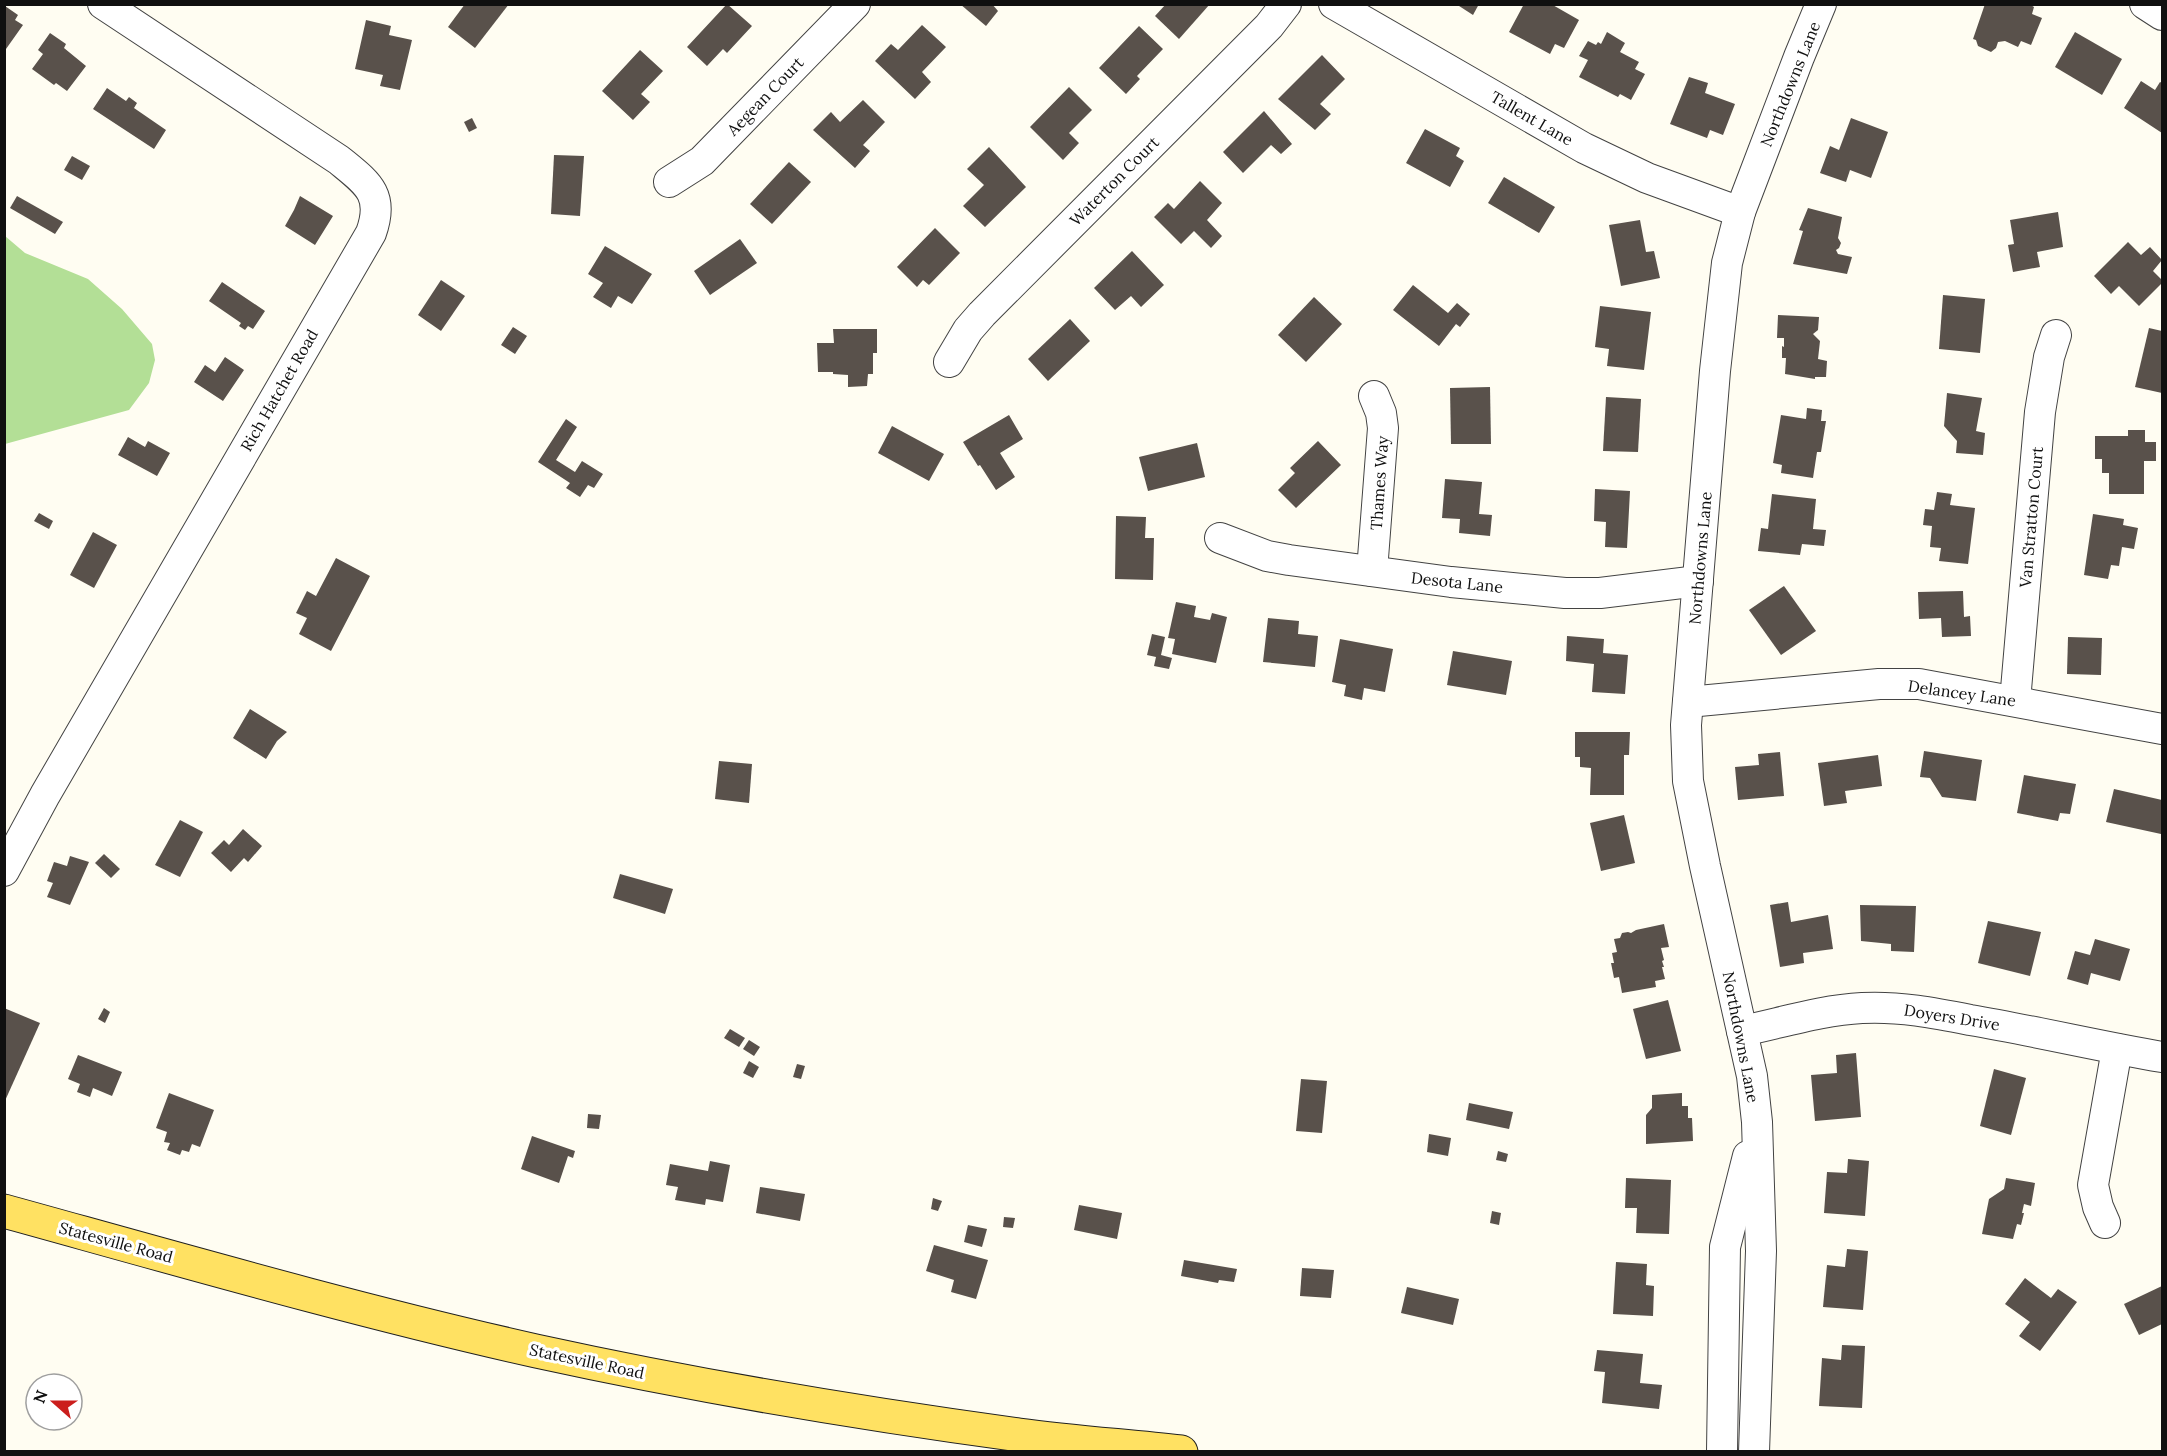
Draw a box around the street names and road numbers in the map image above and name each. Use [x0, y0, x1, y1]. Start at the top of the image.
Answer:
street label: Northdowns Lane [1756, 18, 1824, 150]
street label: Aegean Court [722, 52, 808, 140]
street label: Tallent Lane [1487, 86, 1577, 150]
street label: Waterton Court [1065, 132, 1163, 230]
street label: Rich Hatchet Road [236, 325, 322, 455]
street label: Thames Way [1366, 435, 1392, 531]
street label: Van Stratton Court [2015, 445, 2047, 589]
street label: Northdowns Lane [1684, 490, 1716, 625]
street label: Desota Lane [1410, 567, 1504, 597]
street label: Delancey Lane [1907, 676, 2018, 711]
street label: Northdowns Lane [1718, 970, 1764, 1105]
street label: Doyers Drive [1903, 1000, 2002, 1034]
street label: Statesville Road [57, 1217, 175, 1267]
street label: Statesville Road [528, 1339, 647, 1383]

